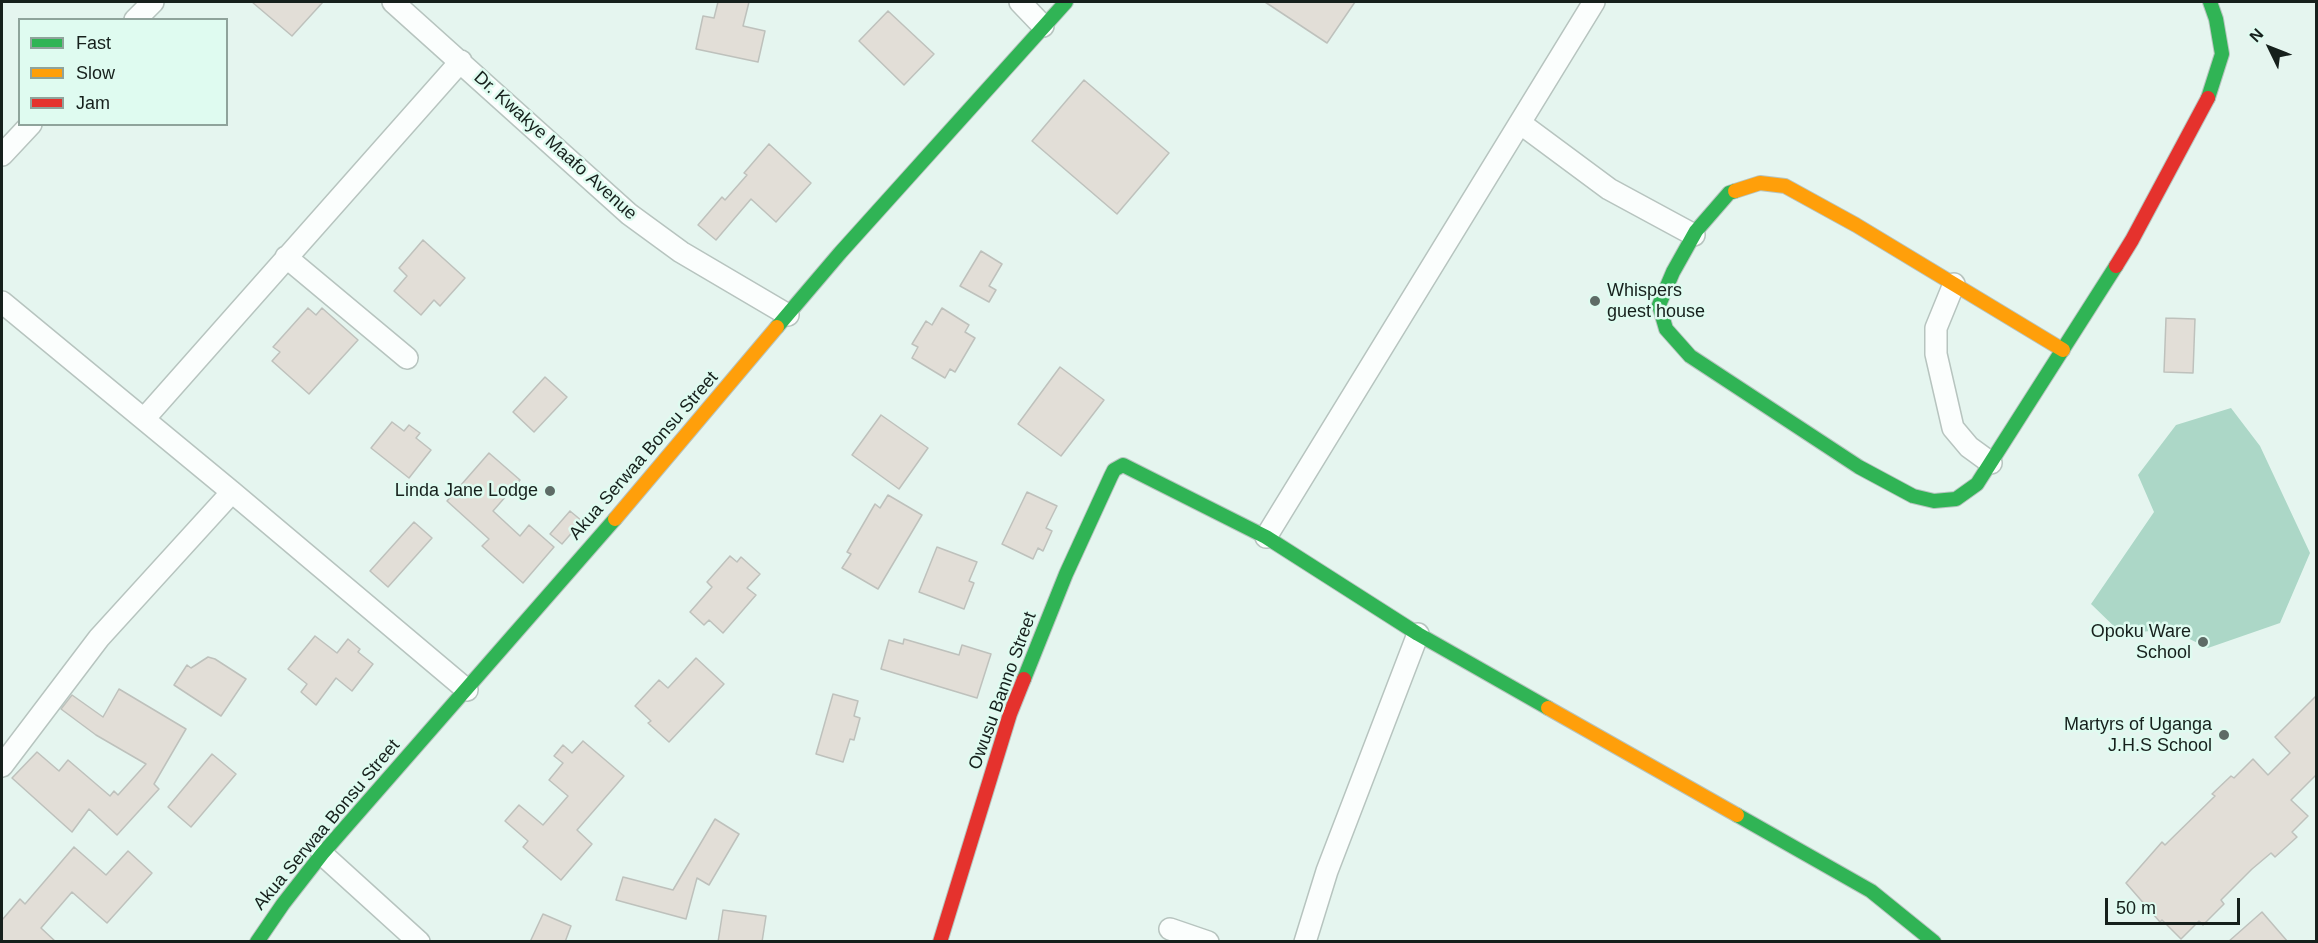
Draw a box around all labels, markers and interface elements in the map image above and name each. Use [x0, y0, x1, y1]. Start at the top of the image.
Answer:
legend [18, 18, 228, 126]
north arrow [2240, 18, 2300, 78]
text: N [2246, 25, 2267, 45]
text: Fast [76, 33, 111, 53]
text: Slow [76, 63, 115, 83]
street label: Dr. Kwakye Maafo Avenue [469, 67, 641, 225]
text: Jam [76, 93, 110, 113]
place label: Whispers guest house [1607, 280, 1705, 322]
marker: Whispers guest house [1588, 294, 1602, 308]
street label: Akua Serwaa Bonsu Street [565, 367, 723, 545]
place label: Linda Jane Lodge [395, 480, 538, 502]
marker: Linda Jane Lodge [543, 484, 557, 498]
street label: Owusu Banno Street [964, 609, 1042, 773]
place label: Opoku Ware School [2091, 621, 2191, 664]
marker: Opoku Ware School [2196, 635, 2210, 649]
place label: Martyrs of Uganga J.H.S School [2064, 714, 2212, 756]
marker: Martyrs of Uganga J.H.S School [2217, 728, 2231, 742]
street label: Akua Serwaa Bonsu Street [249, 735, 405, 915]
scale bar [2108, 886, 2243, 924]
text: 50 m [2116, 898, 2156, 918]

